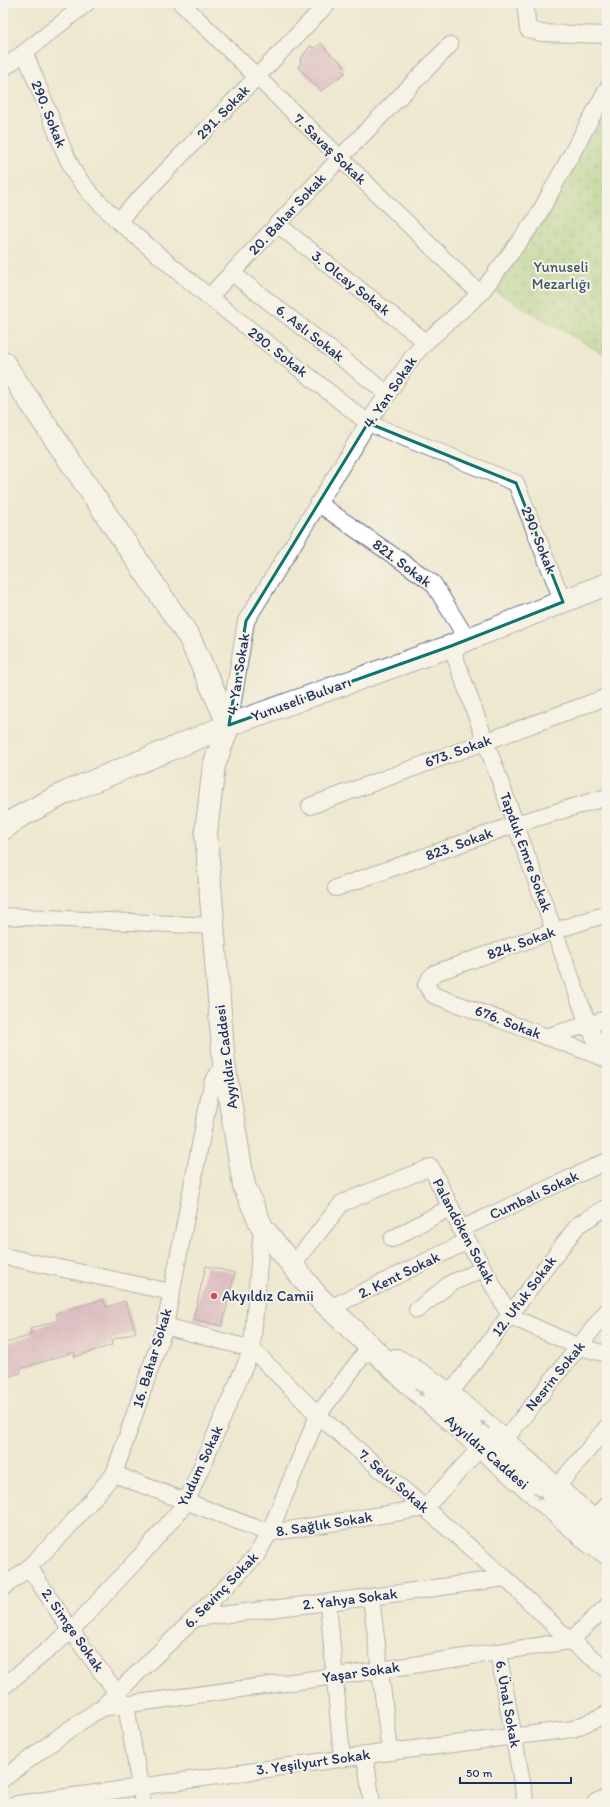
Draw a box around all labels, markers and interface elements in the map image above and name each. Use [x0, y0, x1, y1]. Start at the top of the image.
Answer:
street label: 290. Sokak [27, 78, 71, 151]
street label: 291. Sokak [193, 81, 254, 143]
street label: 7. Savaş Sokak [290, 110, 370, 188]
street label: 20. Bahar Sokak [244, 169, 330, 259]
street label: 3. Olcay Sokak [308, 247, 394, 319]
park label: Yunuseli Mezarlığı [532, 258, 590, 293]
street label: 6. Aslı Sokak [272, 301, 348, 365]
street label: 290. Sokak [245, 323, 312, 381]
street label: 4. Yan Sokak [359, 353, 421, 431]
street label: 290. Sokak [517, 504, 561, 577]
street label: 821. Sokak [369, 535, 435, 591]
street label: 4. Yan Sokak [223, 632, 253, 716]
street label: Yunuseli Bulvarı [249, 673, 353, 725]
street label: 673. Sokak [422, 731, 494, 771]
street label: Tapduk Emre Sokak [496, 790, 556, 915]
street label: 823. Sokak [423, 823, 495, 864]
street label: 824. Sokak [485, 922, 558, 964]
street label: 676. Sokak [472, 1001, 544, 1043]
street label: Ayyıldız Caddesi [211, 1004, 241, 1110]
street label: Cumbalı Sokak [487, 1166, 582, 1223]
street label: Palandöken Sokak [429, 1175, 499, 1287]
street label: 2. Kent Sokak [355, 1247, 443, 1302]
street label: 12. Ufuk Sokak [488, 1252, 560, 1340]
place label: Akyıldız Camii [222, 1287, 314, 1305]
marker: Akyıldız Camii [209, 1291, 219, 1301]
street label: 16. Bahar Sokak [128, 1306, 176, 1410]
street label: Nesrin Sokak [521, 1337, 589, 1415]
one-way arrow [414, 1388, 424, 1397]
street label: Ayyıldız Caddesi [441, 1411, 533, 1493]
one-way arrow [480, 1420, 490, 1429]
street label: Yudum Sokak [173, 1422, 227, 1509]
street label: 7. Selvi Sokak [355, 1445, 433, 1517]
one-way arrow [532, 1492, 543, 1501]
street label: 8. Sağlık Sokak [275, 1507, 374, 1541]
street label: 6. Sevinç Sokak [180, 1548, 262, 1632]
street label: 2. Yahya Sokak [301, 1584, 399, 1614]
street label: 2. Simge Sokak [38, 1585, 108, 1675]
street label: Yaşar Sokak [321, 1658, 401, 1686]
street label: 6. Ünal Sokak [491, 1659, 525, 1749]
street label: 3. Yeşilyurt Sokak [255, 1745, 371, 1779]
scale bar [460, 1759, 571, 1785]
text: 50 m [466, 1766, 492, 1780]

